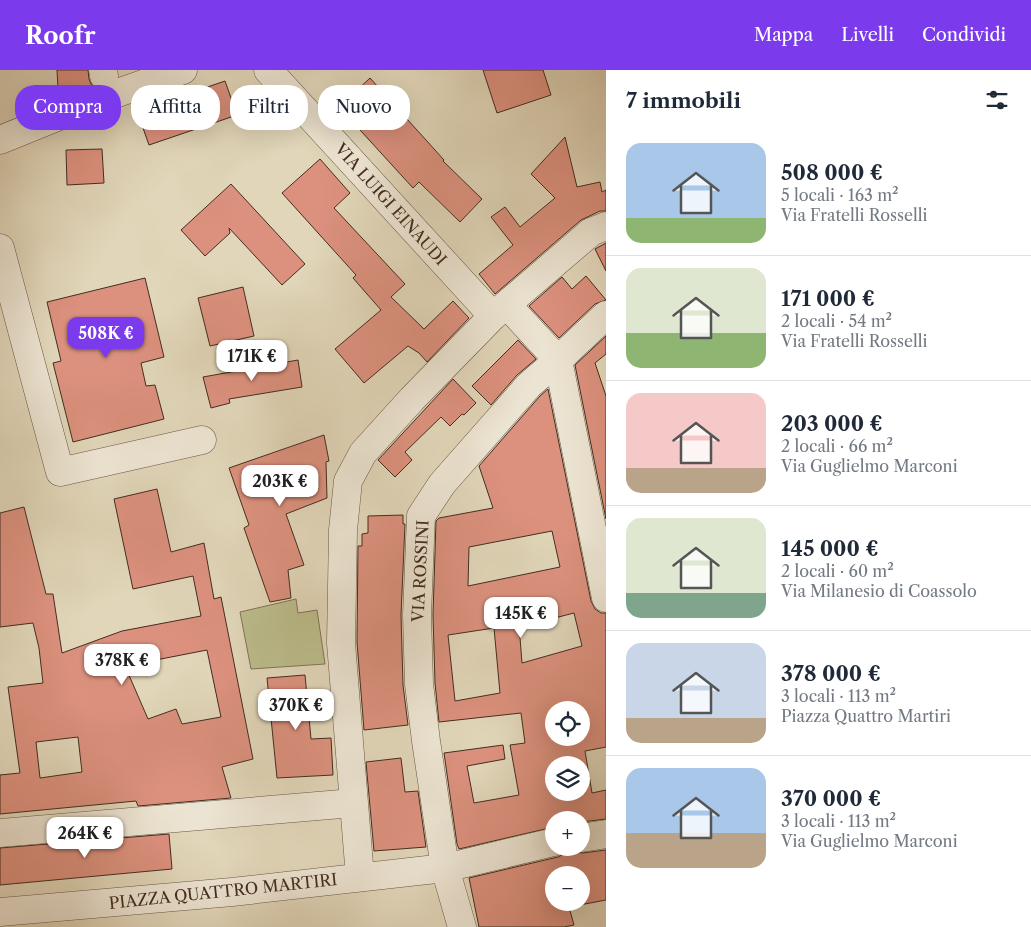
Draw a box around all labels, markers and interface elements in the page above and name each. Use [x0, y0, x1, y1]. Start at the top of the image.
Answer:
text: Roofr [25, 21, 96, 50]
text: Mappa [754, 24, 813, 46]
text: Livelli [841, 24, 894, 46]
text: Condividi [922, 24, 1006, 46]
chip: Compra [15, 85, 121, 130]
chip: Affitta [131, 85, 220, 130]
chip: Filtri [230, 85, 308, 130]
chip: Nuovo [318, 85, 410, 130]
icon: filters [983, 86, 1011, 114]
text: 7 immobili [626, 88, 741, 113]
street label: VIA LUIGI EINAUDI [330, 138, 451, 269]
text: 508 000 € [781, 160, 883, 185]
icon: home [666, 163, 726, 223]
text: 5 locali · 163 m² [781, 185, 899, 205]
text: Via Fratelli Rosselli [781, 205, 927, 225]
text: 171 000 € [781, 286, 875, 311]
icon: home [666, 288, 726, 348]
text: 2 locali · 54 m² [781, 311, 892, 331]
pin: 508K € [65, 316, 147, 359]
text: 508K € [78, 323, 134, 343]
text: Via Fratelli Rosselli [781, 331, 927, 351]
pin: 171K € [211, 340, 293, 382]
text: 171K € [227, 346, 277, 366]
text: 203 000 € [781, 411, 883, 436]
icon: home [666, 413, 726, 473]
text: 2 locali · 66 m² [781, 436, 893, 456]
text: Via Guglielmo Marconi [781, 456, 958, 476]
pin: 203K € [239, 464, 321, 507]
text: 203K € [252, 471, 308, 491]
street label: VIA ROSSINI [407, 519, 433, 624]
text: 145 000 € [781, 536, 879, 561]
icon: home [666, 538, 726, 598]
text: 2 locali · 60 m² [781, 561, 894, 581]
text: Via Milanesio di Coassolo [781, 581, 977, 601]
pin: 145K € [480, 596, 562, 639]
text: 145K € [495, 603, 547, 623]
pin: 378K € [81, 644, 163, 686]
text: 378K € [95, 650, 149, 670]
text: 378 000 € [781, 661, 881, 686]
icon: home [666, 663, 726, 723]
text: 3 locali · 113 m² [781, 686, 896, 706]
pin: 370K € [255, 688, 337, 731]
text: 370K € [269, 695, 323, 715]
map controls [545, 701, 590, 911]
button: locate [545, 701, 590, 746]
text: Piazza Quattro Martiri [781, 706, 951, 726]
button: layers [545, 756, 590, 801]
text: 370 000 € [781, 786, 881, 811]
icon: home [666, 788, 726, 848]
button: + [545, 811, 590, 856]
text: 3 locali · 113 m² [781, 811, 896, 831]
pin: 264K € [44, 816, 126, 859]
text: 264K € [57, 823, 113, 843]
text: Via Guglielmo Marconi [781, 831, 958, 851]
button: − [545, 866, 590, 911]
street label: PIAZZA QUATTRO MARTIRI [108, 869, 338, 913]

